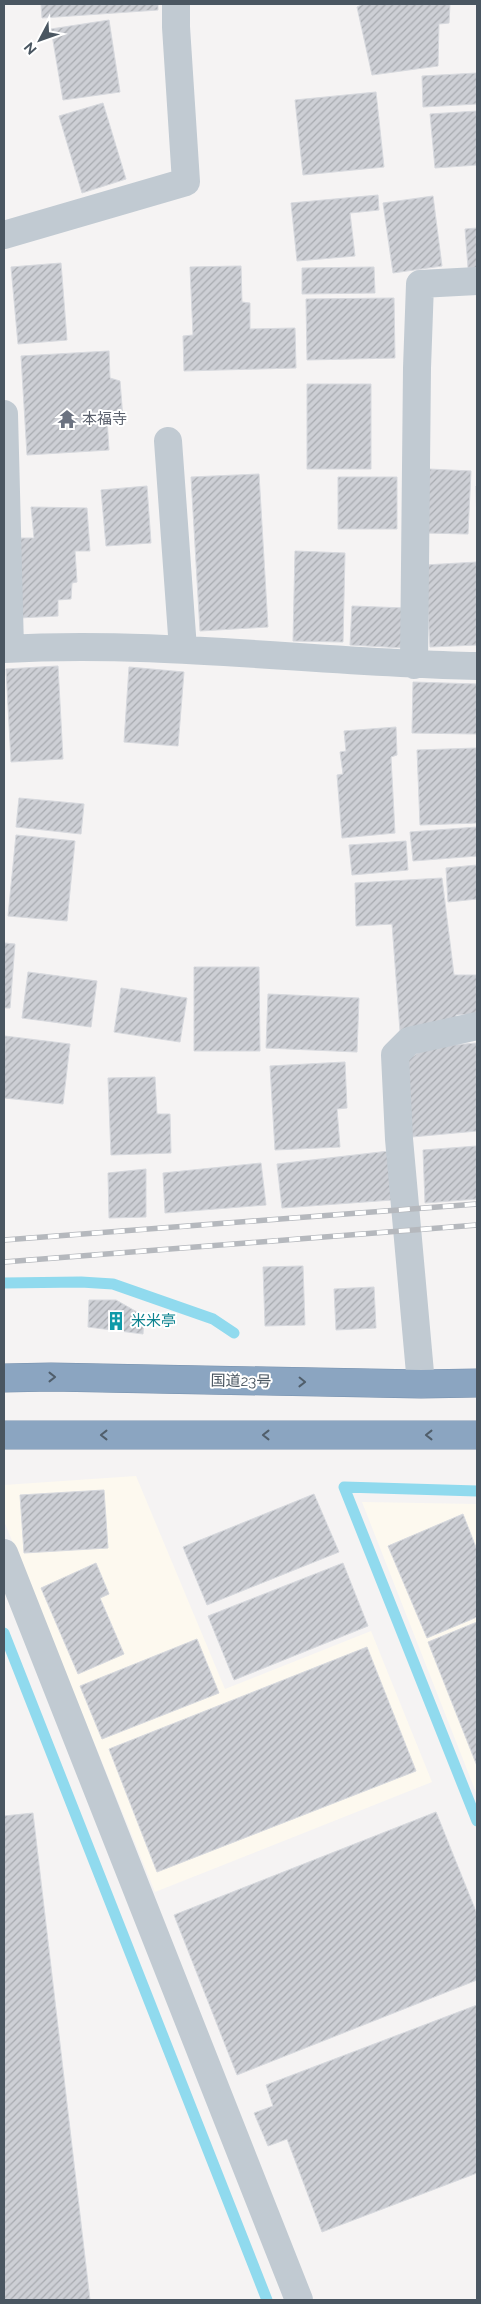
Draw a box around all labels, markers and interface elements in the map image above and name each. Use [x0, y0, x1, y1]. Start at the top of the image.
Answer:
north arrow [15, 15, 65, 65]
text: N [21, 39, 40, 58]
temple icon: 本福寺 [56, 408, 78, 430]
place label: 本福寺 [82, 410, 127, 428]
building icon: 米米亭 [105, 1310, 127, 1332]
place label: 米米亭 [131, 1312, 176, 1330]
street label: 国道23号 [210, 1371, 272, 1391]
one-way arrow [49, 1372, 57, 1382]
one-way arrow [299, 1377, 307, 1387]
one-way arrow [99, 1430, 107, 1440]
one-way arrow [262, 1430, 270, 1440]
one-way arrow [424, 1430, 432, 1440]

